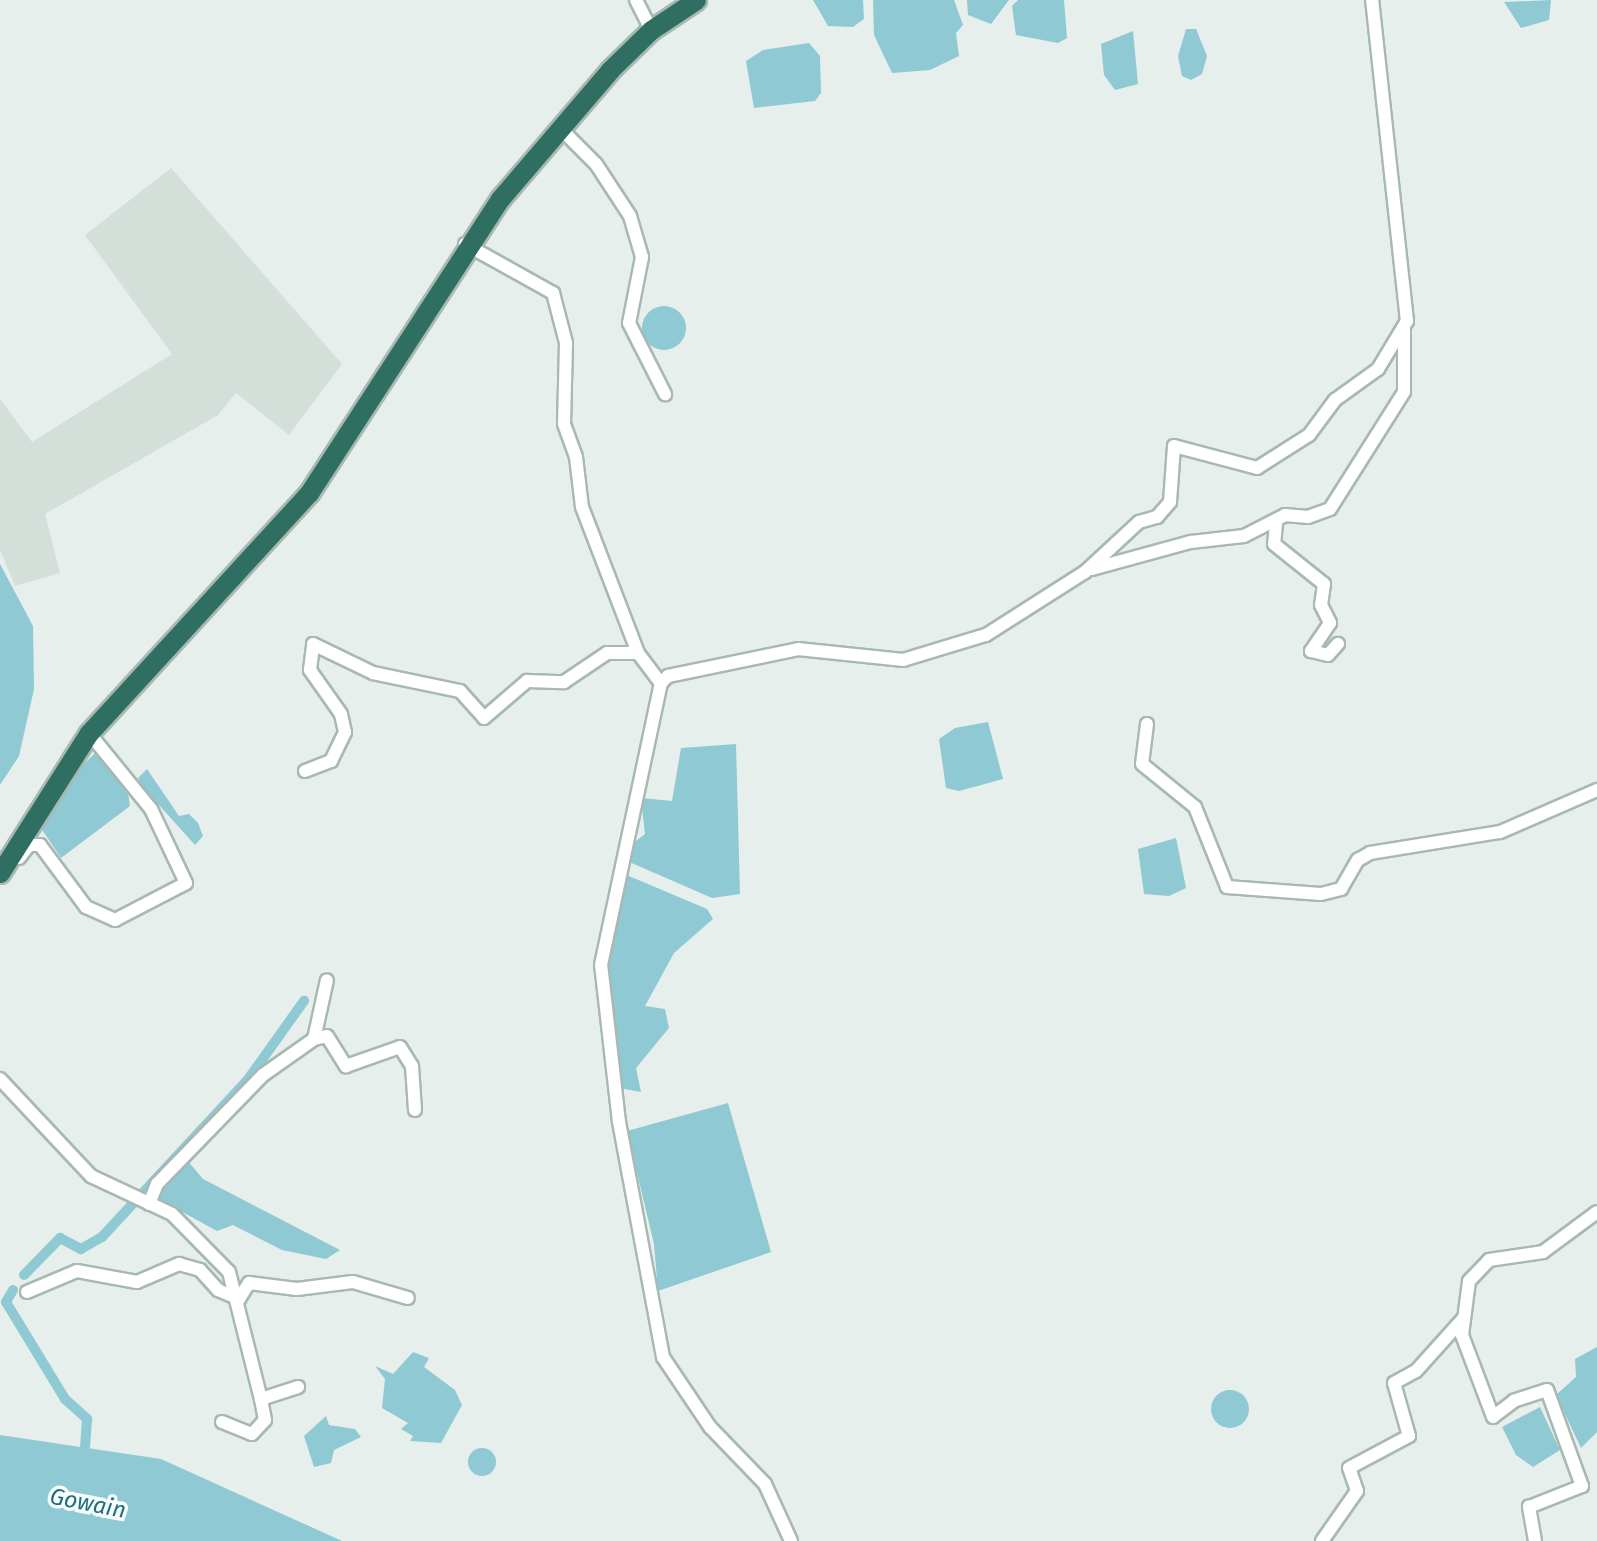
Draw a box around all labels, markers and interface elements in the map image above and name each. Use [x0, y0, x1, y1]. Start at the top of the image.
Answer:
water label: Gowain [48, 1482, 128, 1524]

